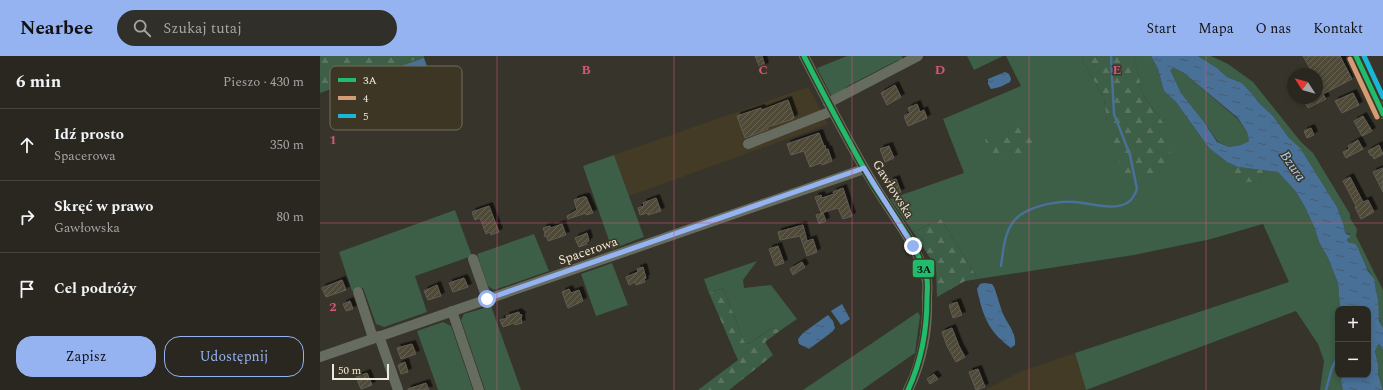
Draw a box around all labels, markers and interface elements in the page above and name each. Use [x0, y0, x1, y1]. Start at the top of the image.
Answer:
search box [117, 10, 397, 46]
text: Nearbee [20, 14, 93, 43]
icon: search [131, 17, 153, 39]
text: Szukaj tutaj [163, 17, 242, 40]
text: Start [1146, 18, 1176, 39]
text: Mapa [1198, 18, 1234, 39]
text: O nas [1256, 18, 1291, 39]
text: Kontakt [1313, 18, 1363, 39]
text: B [581, 60, 591, 80]
text: C [758, 60, 768, 80]
text: D [935, 60, 945, 80]
text: E [1113, 60, 1122, 80]
legend [330, 66, 462, 130]
north arrow [1287, 68, 1323, 104]
text: 6 min [16, 69, 61, 95]
text: Pieszo · 430 m [223, 72, 304, 92]
text: 3A [363, 72, 377, 89]
text: 4 [363, 90, 369, 107]
text: 5 [363, 108, 369, 125]
text: Idź prosto [54, 123, 124, 146]
text: 1 [329, 130, 337, 150]
icon: ahead [16, 134, 38, 156]
text: 350 m [270, 135, 304, 155]
text: Spacerowa [54, 146, 116, 166]
water label: Bzura [1275, 146, 1311, 186]
street label: Gawłowska [867, 156, 919, 223]
text: Skręć w prawo [54, 195, 153, 218]
icon: right [16, 206, 38, 228]
text: 80 m [277, 207, 304, 227]
text: Gawłowska [54, 218, 120, 238]
street label: Spacerowa [556, 231, 621, 270]
route end [904, 237, 922, 255]
line badge: 3A [912, 259, 935, 278]
text: 3A [917, 261, 932, 278]
text: Cel podróży [54, 277, 136, 300]
icon: arrive [16, 278, 38, 300]
route start [478, 290, 496, 308]
text: 2 [329, 297, 337, 317]
map controls [1335, 306, 1371, 378]
button: + [1335, 306, 1371, 342]
button: Zapisz [16, 336, 156, 377]
button: Udostępnij [164, 336, 304, 377]
button: − [1335, 342, 1371, 378]
scale bar [332, 362, 389, 381]
text: 50 m [338, 362, 361, 379]

